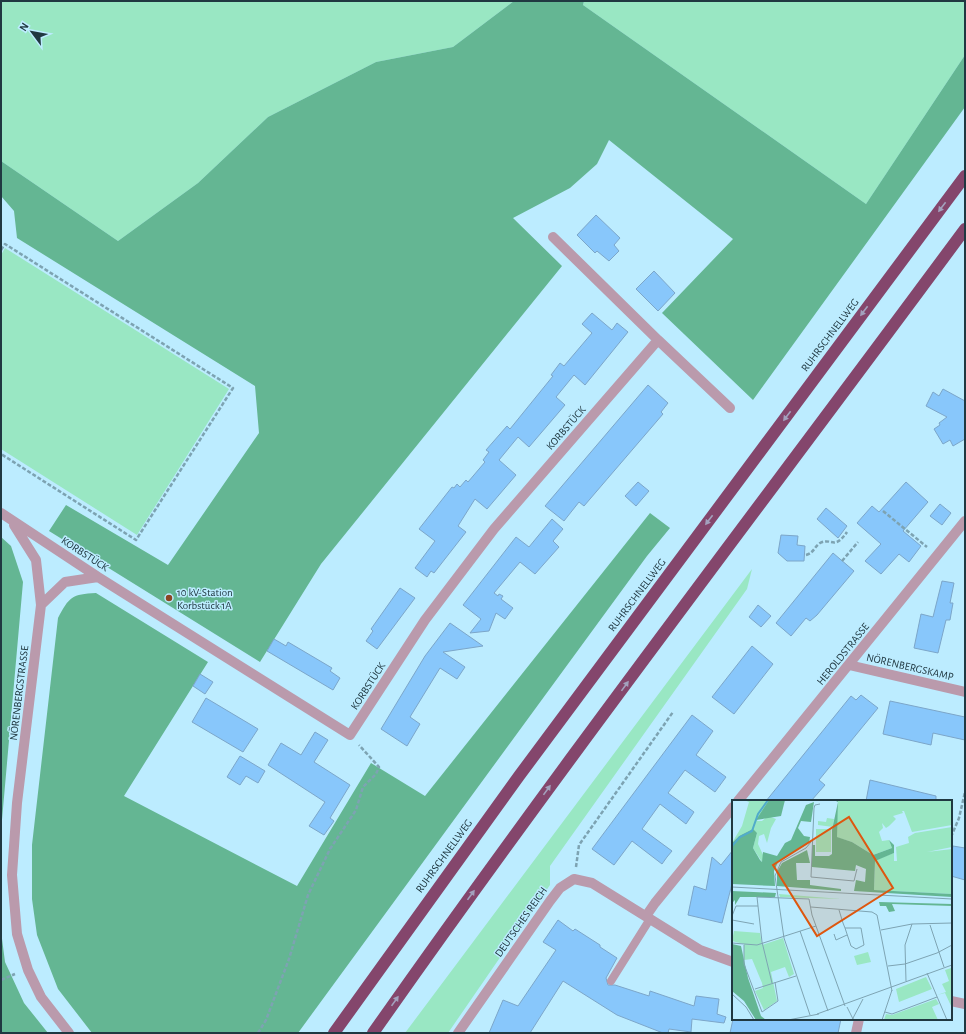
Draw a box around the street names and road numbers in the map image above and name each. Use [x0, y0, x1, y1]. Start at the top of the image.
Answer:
street label: RUHRSCHNELLWEG [799, 297, 861, 373]
street label: KORBSTÜCK [544, 403, 588, 452]
street label: KORBSTÜCK [59, 535, 111, 574]
street label: RUHRSCHNELLWEG [606, 557, 668, 633]
street label: HEROLDSTRASSE [815, 620, 872, 687]
street label: NÖRENBERGSTRASSE [8, 644, 30, 741]
street label: NÖRENBERGSKAMP [865, 652, 955, 682]
street label: KORBSTÜCK [349, 660, 388, 712]
street label: RUHRSCHNELLWEG [414, 817, 474, 895]
street label: DEUTSCHES REICH [493, 885, 549, 959]

